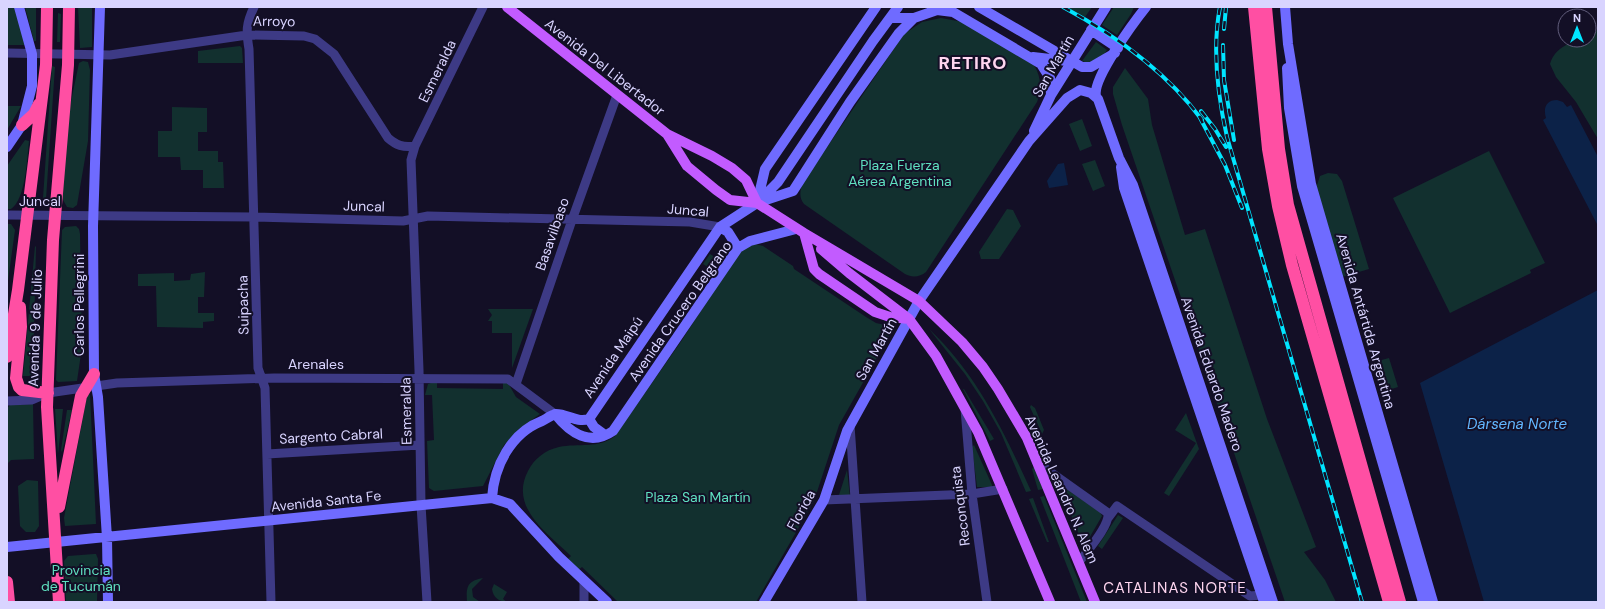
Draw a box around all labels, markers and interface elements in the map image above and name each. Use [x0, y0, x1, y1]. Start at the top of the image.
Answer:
north arrow [1557, 8, 1597, 48]
text: N [1573, 11, 1581, 25]
street label: Arroyo [253, 12, 295, 30]
street label: Avenida Del Libertador [541, 14, 669, 120]
street label: San Martín [1028, 32, 1078, 100]
street label: Esmeralda [414, 37, 460, 105]
district label: RETIRO [939, 51, 1007, 75]
park label: Plaza Fuerza Aérea Argentina [848, 156, 952, 190]
street label: Juncal [19, 192, 61, 210]
street label: Basavilbaso [531, 195, 573, 273]
street label: Juncal [343, 196, 385, 216]
street label: Juncal [666, 199, 710, 221]
street label: Avenida Antártida Argentina [1332, 231, 1400, 411]
street label: Avenida Crucero Belgrano [625, 237, 735, 385]
street label: Carlos Pellegrini [70, 254, 88, 356]
street label: Avenida 9 de Julio [24, 269, 46, 387]
street label: Suipacha [233, 275, 253, 335]
street label: Avenida Eduardo Madero [1177, 294, 1247, 454]
street label: Avenida Maipú [579, 313, 647, 401]
street label: San Martín [851, 315, 901, 383]
street label: Arenales [288, 355, 344, 373]
street label: Esmeralda [396, 377, 416, 445]
street label: Avenida Leandro N. Alem [1021, 412, 1103, 566]
water label: Dársena Norte [1467, 414, 1568, 434]
street label: Sargento Cabral [279, 424, 383, 448]
street label: Reconquista [946, 465, 974, 547]
street label: Avenida Santa Fe [270, 486, 382, 516]
street label: Florida [782, 486, 820, 534]
park label: Plaza San Martín [645, 488, 751, 506]
park label: Provincia de Tucumán [41, 561, 121, 595]
district label: CATALINAS NORTE [1103, 578, 1247, 598]

